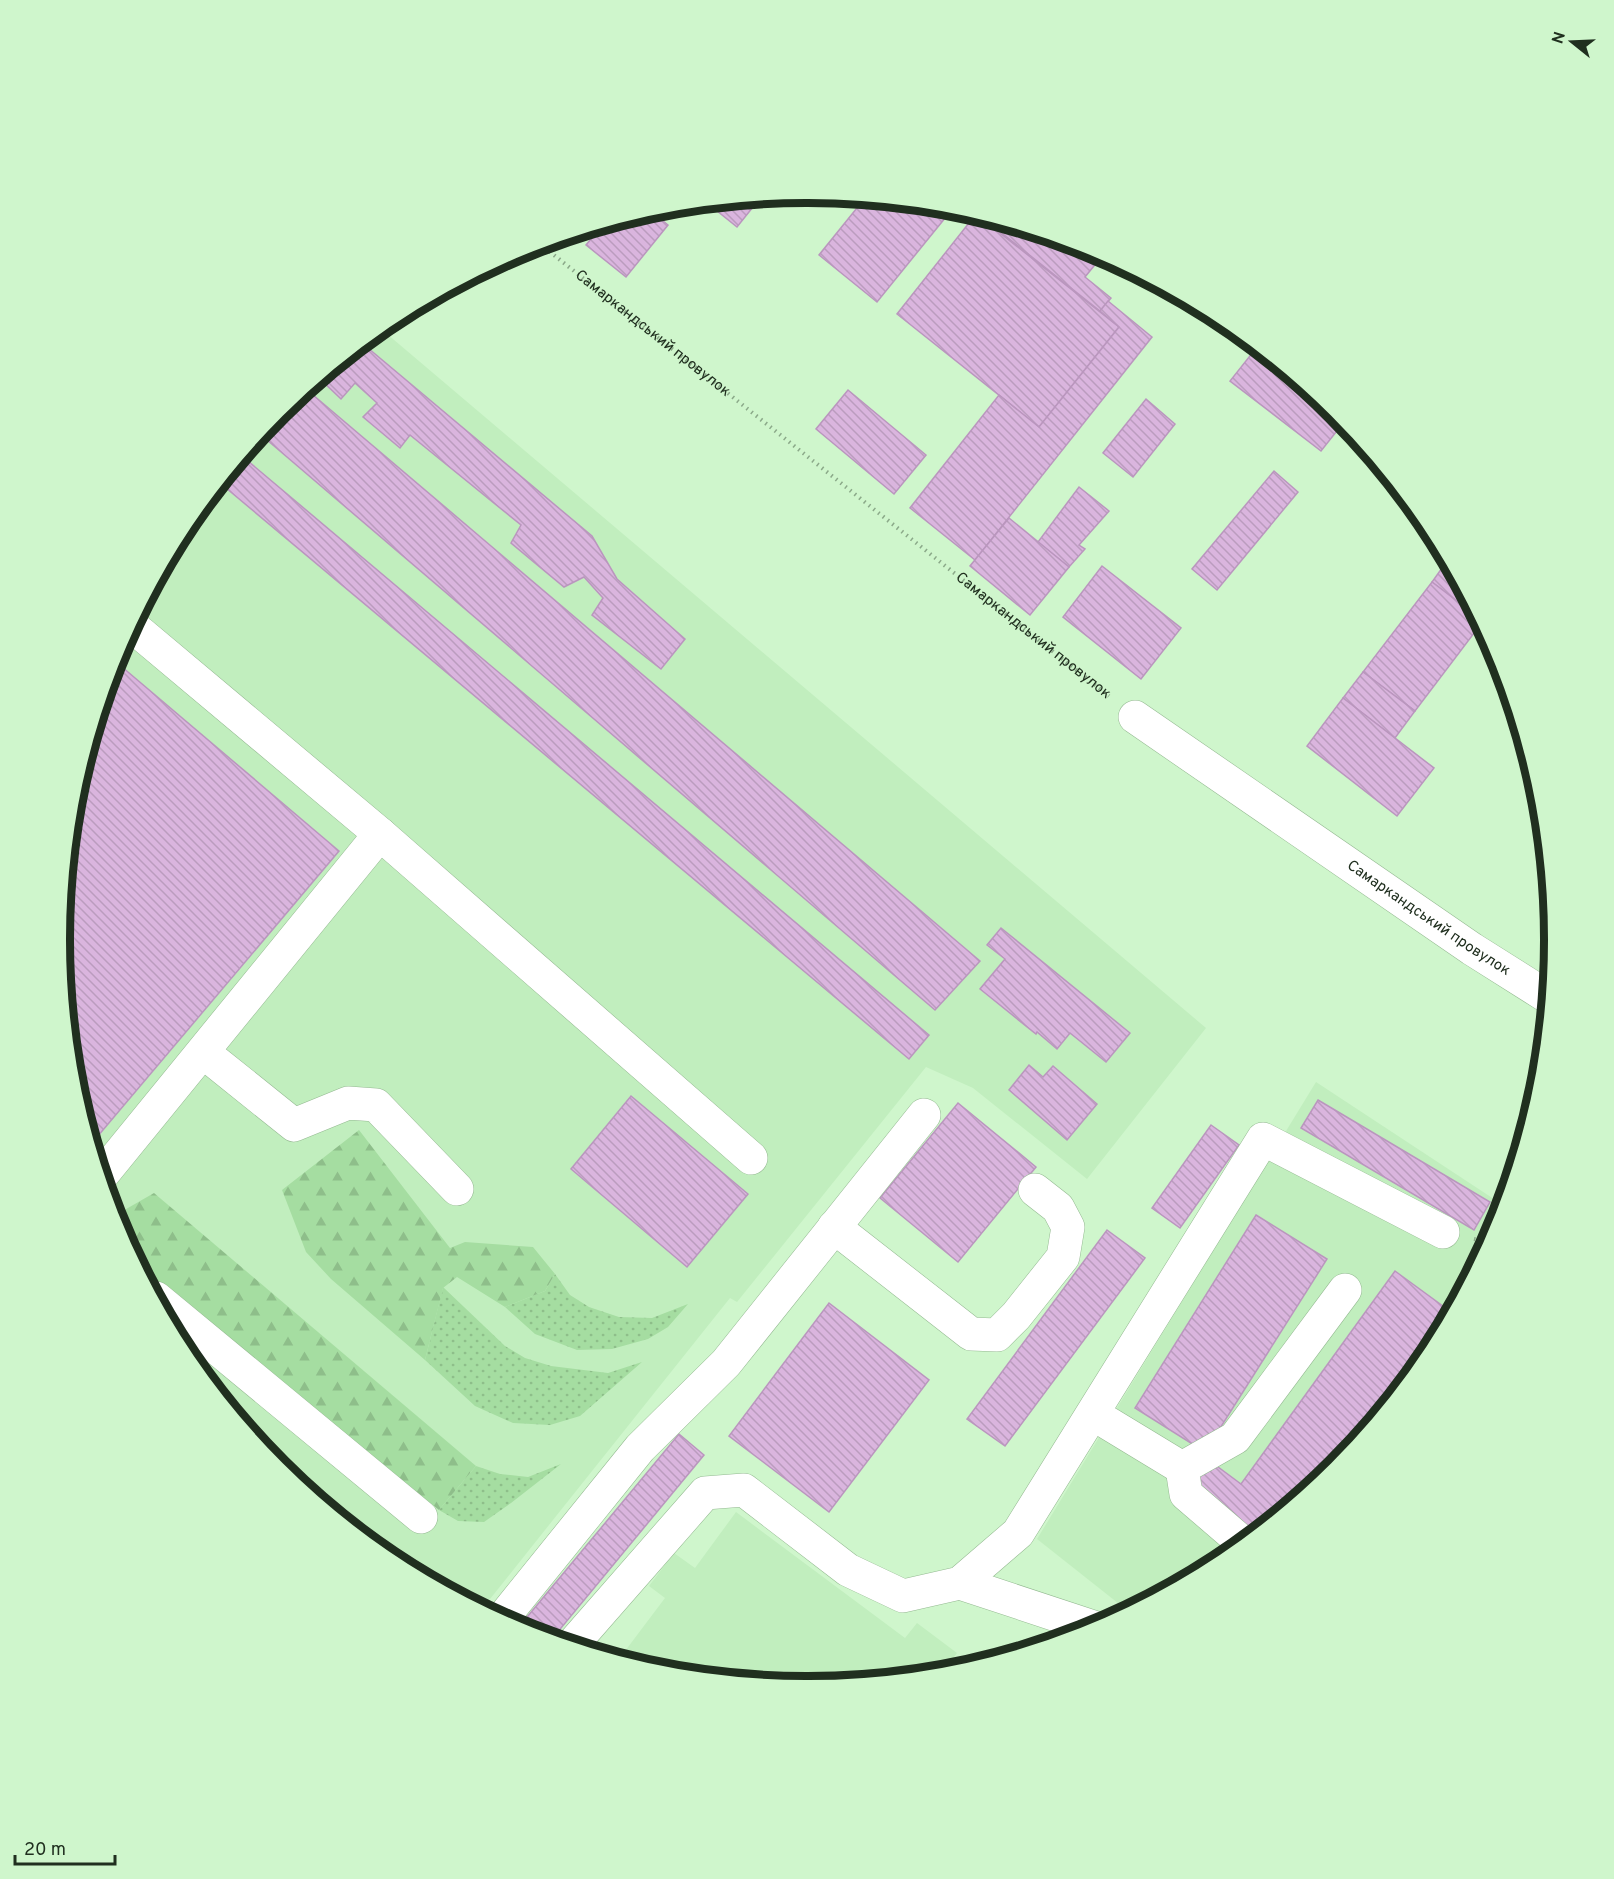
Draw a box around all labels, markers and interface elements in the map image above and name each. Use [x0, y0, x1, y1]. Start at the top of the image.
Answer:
north arrow [1542, 12, 1602, 72]
text: N [1548, 29, 1571, 47]
street label: Самаркандський провулок [571, 266, 734, 401]
street label: Самаркандський провулок [952, 568, 1115, 703]
street label: Самаркандський провулок [1343, 856, 1514, 980]
scale bar [15, 1828, 116, 1866]
text: 20 m [24, 1839, 66, 1862]

